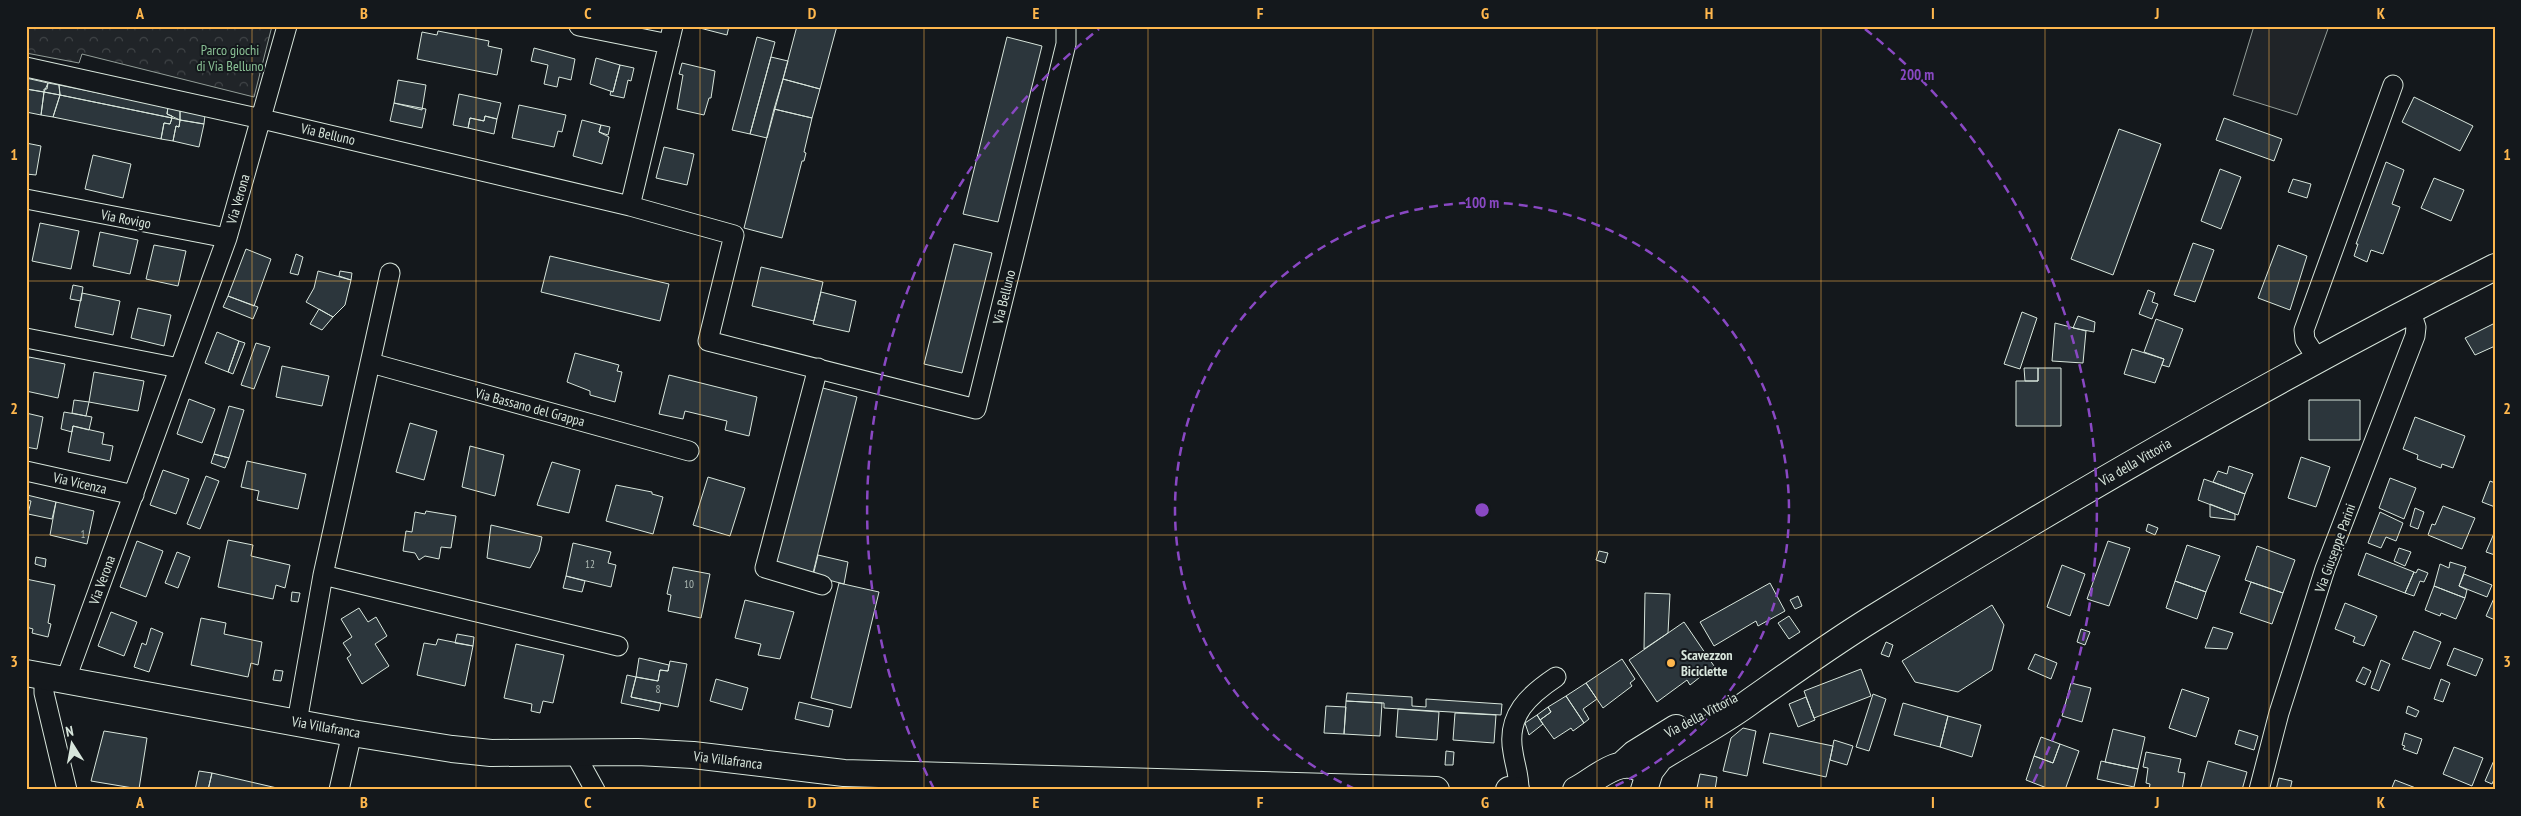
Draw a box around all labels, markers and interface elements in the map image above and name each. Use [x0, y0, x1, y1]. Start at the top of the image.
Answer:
text: A [135, 3, 145, 23]
text: B [360, 3, 368, 23]
text: C [584, 3, 592, 23]
text: D [808, 3, 817, 23]
text: E [1033, 3, 1040, 23]
text: F [1257, 3, 1264, 23]
text: G [1481, 3, 1489, 23]
text: H [1705, 3, 1713, 23]
text: I [1931, 3, 1935, 23]
text: J [2154, 3, 2159, 23]
text: K [2377, 3, 2386, 23]
park label: Parco giochi di Via Belluno [197, 41, 264, 75]
text: 200 m [1900, 65, 1934, 84]
street label: Via Belluno [298, 119, 357, 149]
text: 1 [10, 144, 18, 164]
text: 1 [2503, 144, 2511, 164]
street label: Via Verona [222, 172, 254, 227]
text: 100 m [1465, 193, 1499, 212]
street label: Via Rovigo [98, 205, 153, 233]
street label: Via Belluno [988, 268, 1019, 327]
street label: Via Bassano del Grappa [472, 383, 587, 430]
text: 2 [10, 398, 18, 418]
text: 2 [2503, 398, 2511, 418]
street label: Via della Vittoria [2095, 434, 2174, 490]
street label: Via Vicenza [50, 468, 109, 498]
centre of rings [1473, 501, 1491, 519]
street label: Via Giuseppe Parini [2310, 501, 2359, 596]
house number: 1 [81, 527, 86, 541]
street label: Via Verona [84, 553, 119, 608]
house number: 12 [585, 557, 595, 571]
house number: 10 [684, 577, 694, 591]
place label: Scavezzon Biciclette [1681, 646, 1732, 680]
text: 3 [10, 651, 18, 671]
text: 3 [2503, 651, 2511, 671]
marker: Scavezzon Biciclette [1665, 657, 1677, 669]
house number: 8 [656, 682, 661, 696]
street label: Via della Vittoria [1660, 688, 1741, 742]
street label: Via Villafranca [289, 712, 362, 742]
north arrow [48, 718, 98, 768]
text: N [64, 722, 75, 741]
street label: Via Villafranca [692, 747, 763, 773]
text: A [135, 792, 145, 812]
text: B [360, 792, 368, 812]
text: C [584, 792, 592, 812]
text: D [808, 792, 817, 812]
text: E [1033, 792, 1040, 812]
text: F [1257, 792, 1264, 812]
text: G [1481, 792, 1489, 812]
text: H [1705, 792, 1713, 812]
text: I [1931, 792, 1935, 812]
text: J [2154, 792, 2159, 812]
text: K [2377, 792, 2386, 812]

